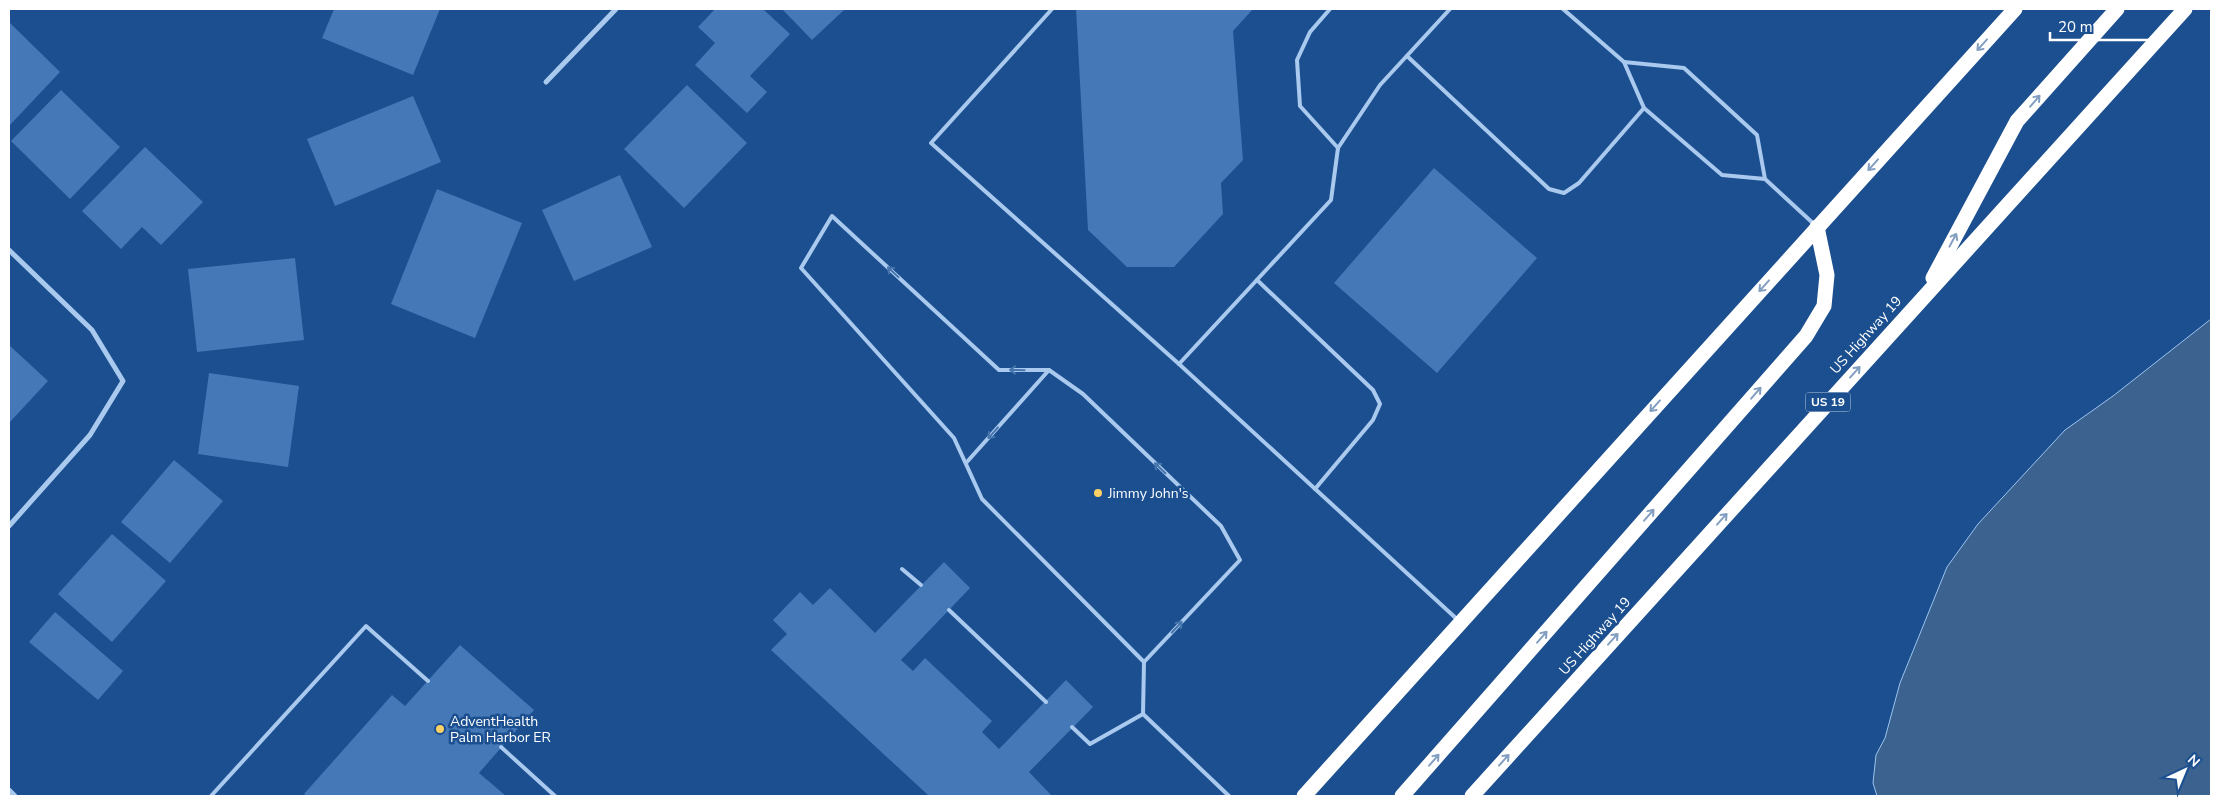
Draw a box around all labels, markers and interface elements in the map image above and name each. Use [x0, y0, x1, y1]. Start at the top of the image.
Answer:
scale bar [2050, 10, 2159, 42]
text: 20 m [2058, 17, 2093, 37]
one-way arrow [1976, 38, 1988, 51]
one-way arrow [2029, 95, 2041, 108]
one-way arrow [1867, 159, 1879, 172]
one-way arrow [1948, 234, 1958, 248]
one-way arrow [887, 266, 899, 278]
one-way arrow [1758, 279, 1770, 292]
street label: US Highway 19 [1826, 292, 1906, 378]
one-way arrow [1010, 365, 1026, 375]
one-way arrow [1849, 366, 1861, 379]
one-way arrow [1750, 387, 1762, 400]
road number: US 19 [1806, 392, 1850, 412]
one-way arrow [1649, 400, 1661, 413]
one-way arrow [987, 426, 999, 439]
one-way arrow [1154, 462, 1167, 474]
place label: Jimmy John's [1107, 484, 1189, 503]
marker: Jimmy John's [1092, 487, 1104, 499]
one-way arrow [1643, 509, 1655, 522]
one-way arrow [1716, 512, 1728, 525]
street label: US Highway 19 [1555, 593, 1635, 679]
one-way arrow [1171, 621, 1183, 633]
one-way arrow [1536, 631, 1547, 644]
one-way arrow [1607, 633, 1619, 646]
place label: AdventHealth Palm Harbor ER [450, 712, 551, 747]
marker: AdventHealth Palm Harbor ER [434, 723, 446, 735]
north arrow [2160, 745, 2210, 795]
text: N [2183, 751, 2204, 771]
one-way arrow [1429, 753, 1440, 766]
one-way arrow [1499, 754, 1510, 767]

